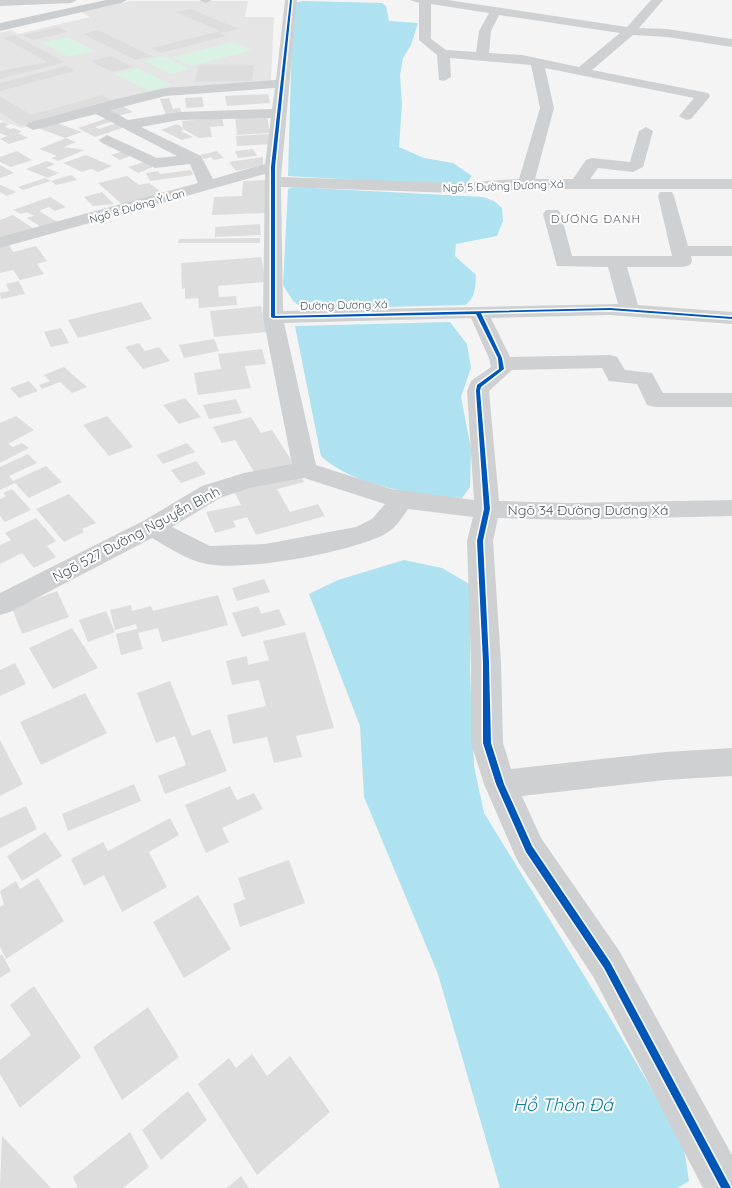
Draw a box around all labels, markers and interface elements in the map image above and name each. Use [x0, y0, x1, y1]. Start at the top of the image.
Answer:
street label: Ngõ 5 Đường Dương Xá [442, 177, 564, 195]
street label: Ngõ 8 Đường Ỷ Lan [88, 186, 186, 226]
district label: DƯƠNG ĐANH [551, 211, 641, 226]
street label: Đường Dương Xá [300, 297, 388, 313]
street label: Ngõ 527 Đường Nguyễn Bình [49, 482, 223, 586]
street label: Ngõ 34 Đường Dương Xá [508, 501, 669, 519]
water label: Hồ Thôn Đá [513, 1093, 614, 1116]

